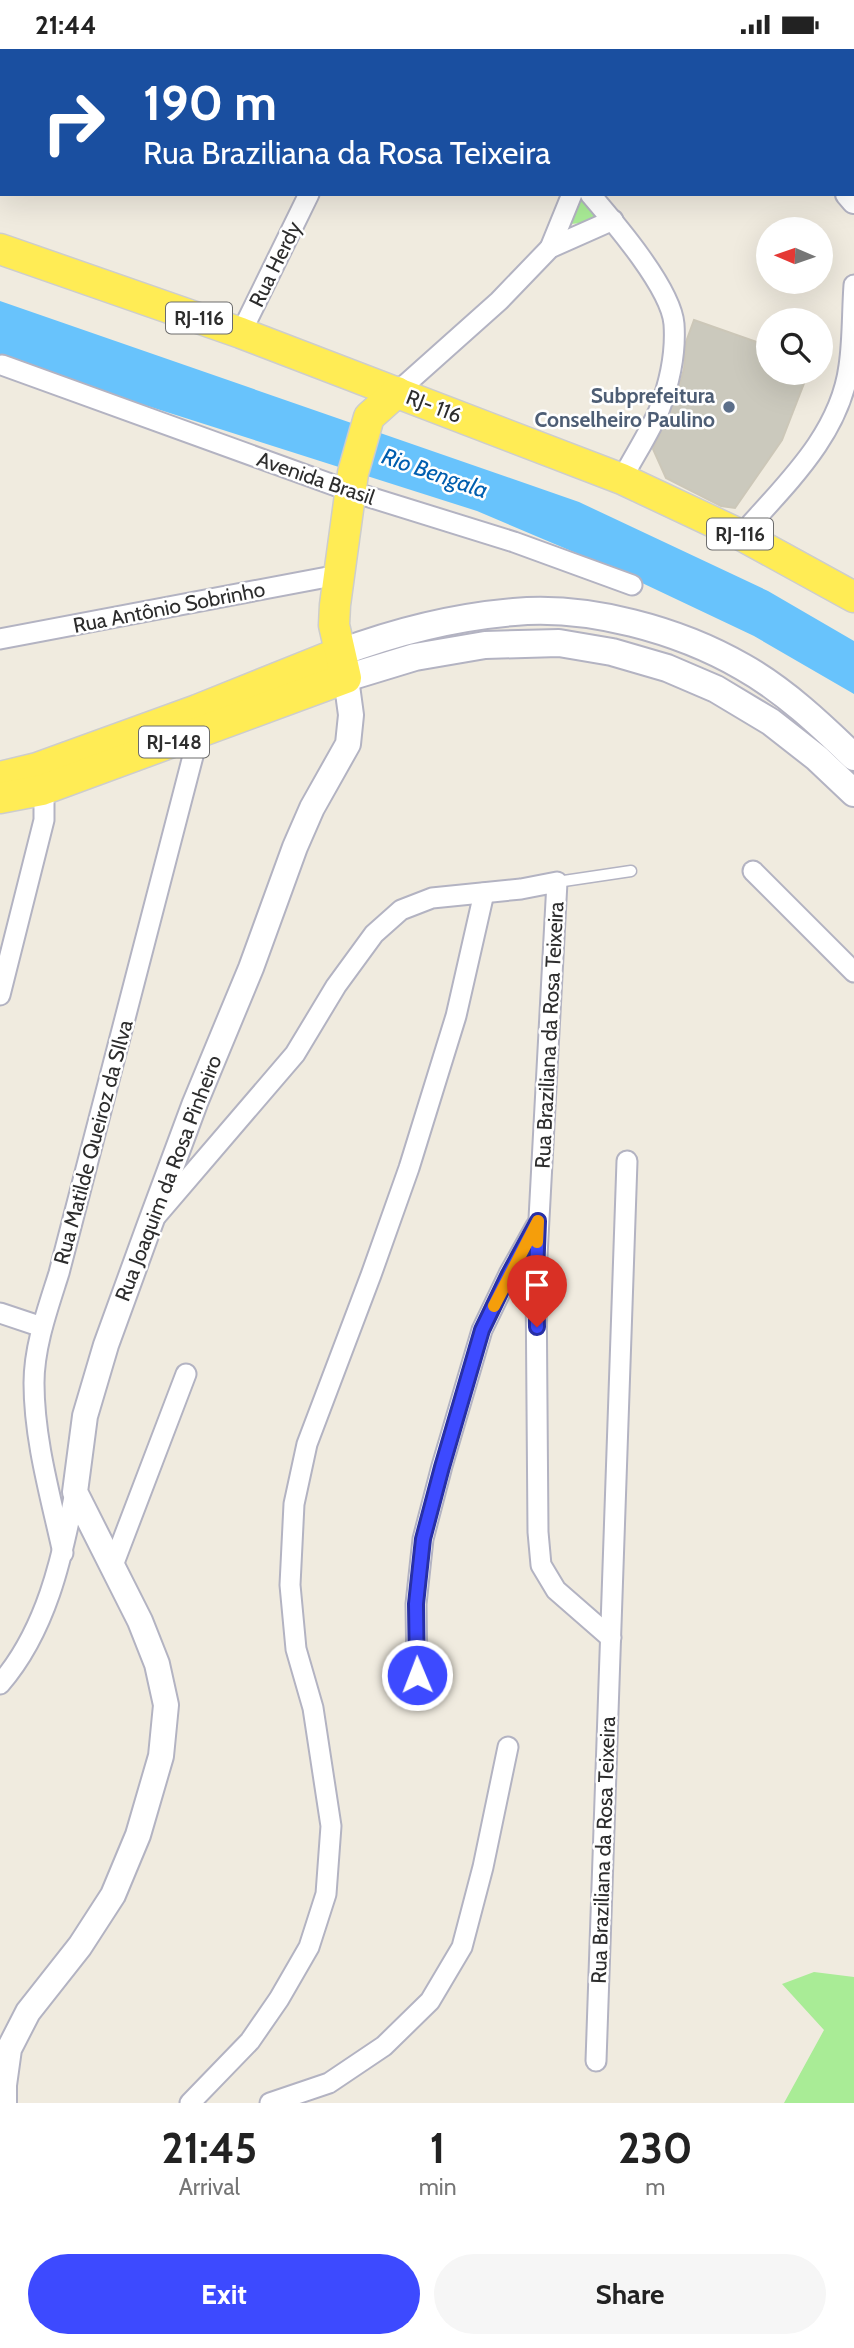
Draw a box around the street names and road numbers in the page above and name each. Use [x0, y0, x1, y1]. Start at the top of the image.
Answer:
street label: Rua Herdy [244, 217, 307, 311]
road number: RJ-116 [166, 303, 232, 333]
street label: RJ- 116 [403, 384, 465, 428]
street label: Avenida Brasil [254, 446, 378, 510]
road number: RJ-116 [707, 519, 773, 549]
street label: Rua Antônio Sobrinho [71, 576, 267, 638]
road number: RJ-148 [139, 727, 209, 757]
street label: Rua Braziliana da Rosa Teixeira [530, 901, 568, 1169]
street label: Rua Matilde Queiroz da SIlva [48, 1017, 138, 1267]
street label: Rua Joaquim da Rosa Pinheiro [109, 1051, 227, 1305]
street label: Rua Braziliana da Rosa Teixeira [586, 1716, 620, 1984]

